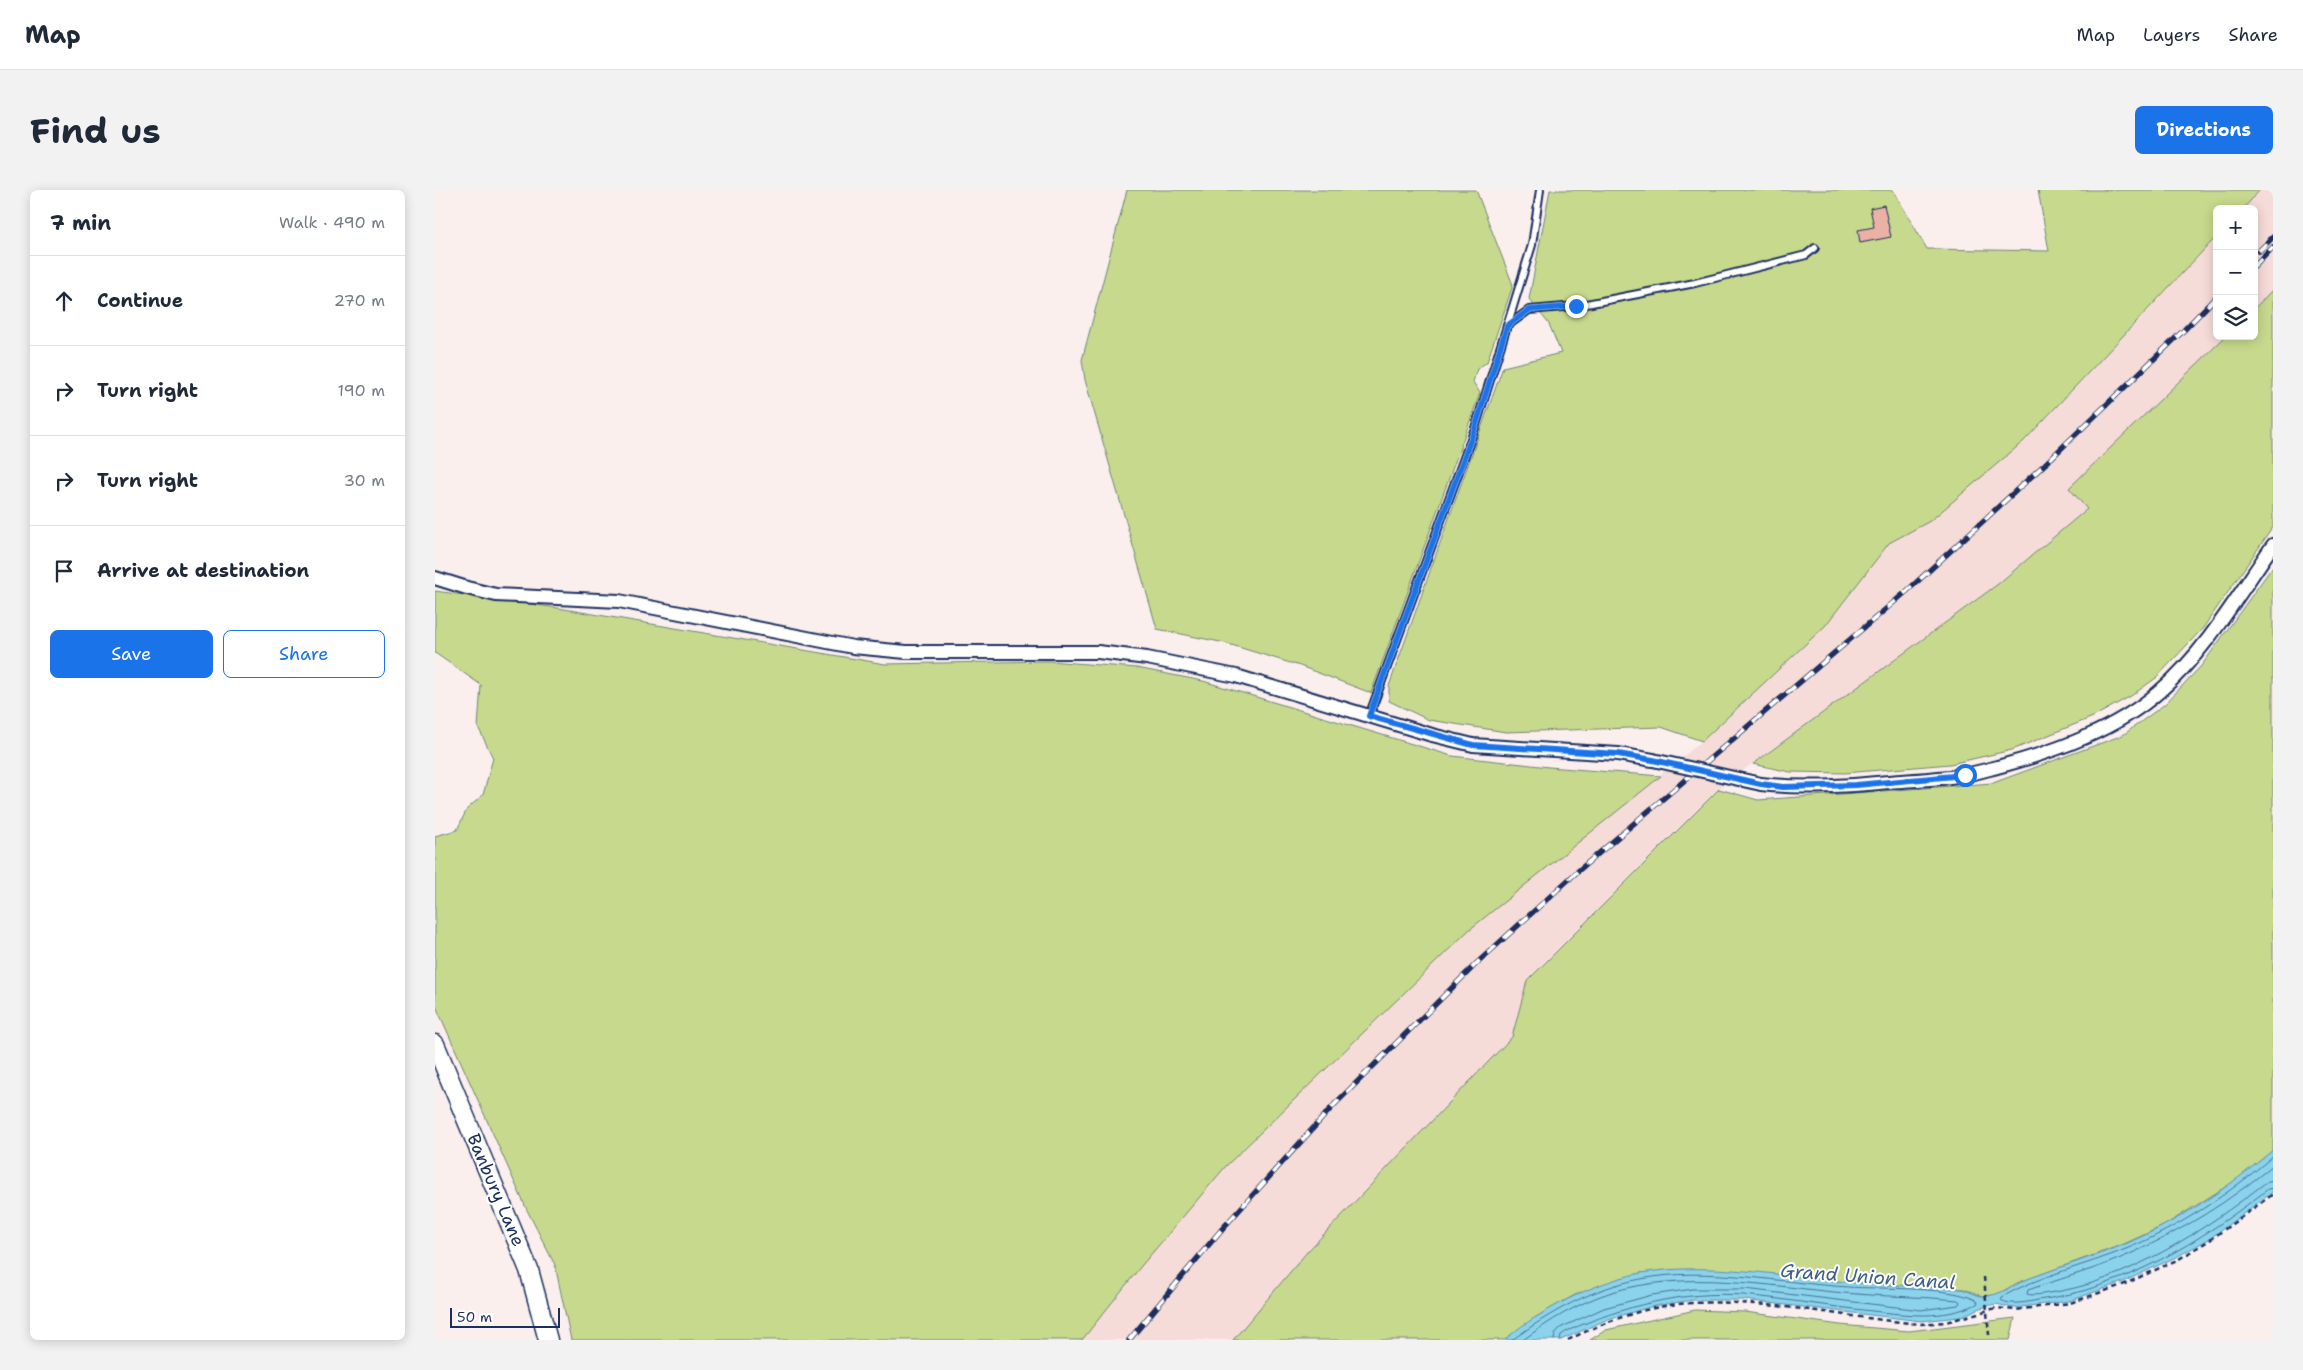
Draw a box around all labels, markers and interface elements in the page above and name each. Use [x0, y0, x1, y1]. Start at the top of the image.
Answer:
text: Map [25, 19, 81, 51]
text: Map [2077, 23, 2115, 47]
text: Layers [2143, 23, 2200, 47]
text: Share [2228, 23, 2278, 47]
button: Directions [2135, 106, 2273, 154]
text: Find us [30, 107, 161, 154]
map controls [2213, 205, 2258, 340]
button: + [2213, 205, 2258, 250]
text: 7 min [50, 209, 111, 237]
text: Walk · 490 m [279, 212, 385, 233]
button: − [2213, 250, 2258, 295]
icon: ahead [50, 287, 78, 315]
text: Continue [97, 288, 183, 313]
text: 270 m [334, 290, 385, 311]
route end [1565, 295, 1588, 318]
button: layers [2213, 295, 2258, 340]
icon: right [50, 377, 78, 405]
text: Turn right [97, 378, 198, 403]
text: 190 m [338, 380, 385, 401]
icon: right [50, 467, 78, 495]
text: Turn right [97, 468, 198, 493]
text: 30 m [344, 470, 385, 491]
icon: arrive [50, 557, 78, 585]
text: Arrive at destination [97, 558, 309, 583]
button: Save [50, 630, 213, 678]
button: Share [223, 630, 385, 678]
route start [1954, 764, 1977, 787]
street label: Banbury Lane [461, 1130, 531, 1250]
water label: Grand Union Canal [1780, 1258, 1956, 1295]
scale bar [450, 1305, 560, 1328]
text: 50 m [457, 1308, 492, 1326]

